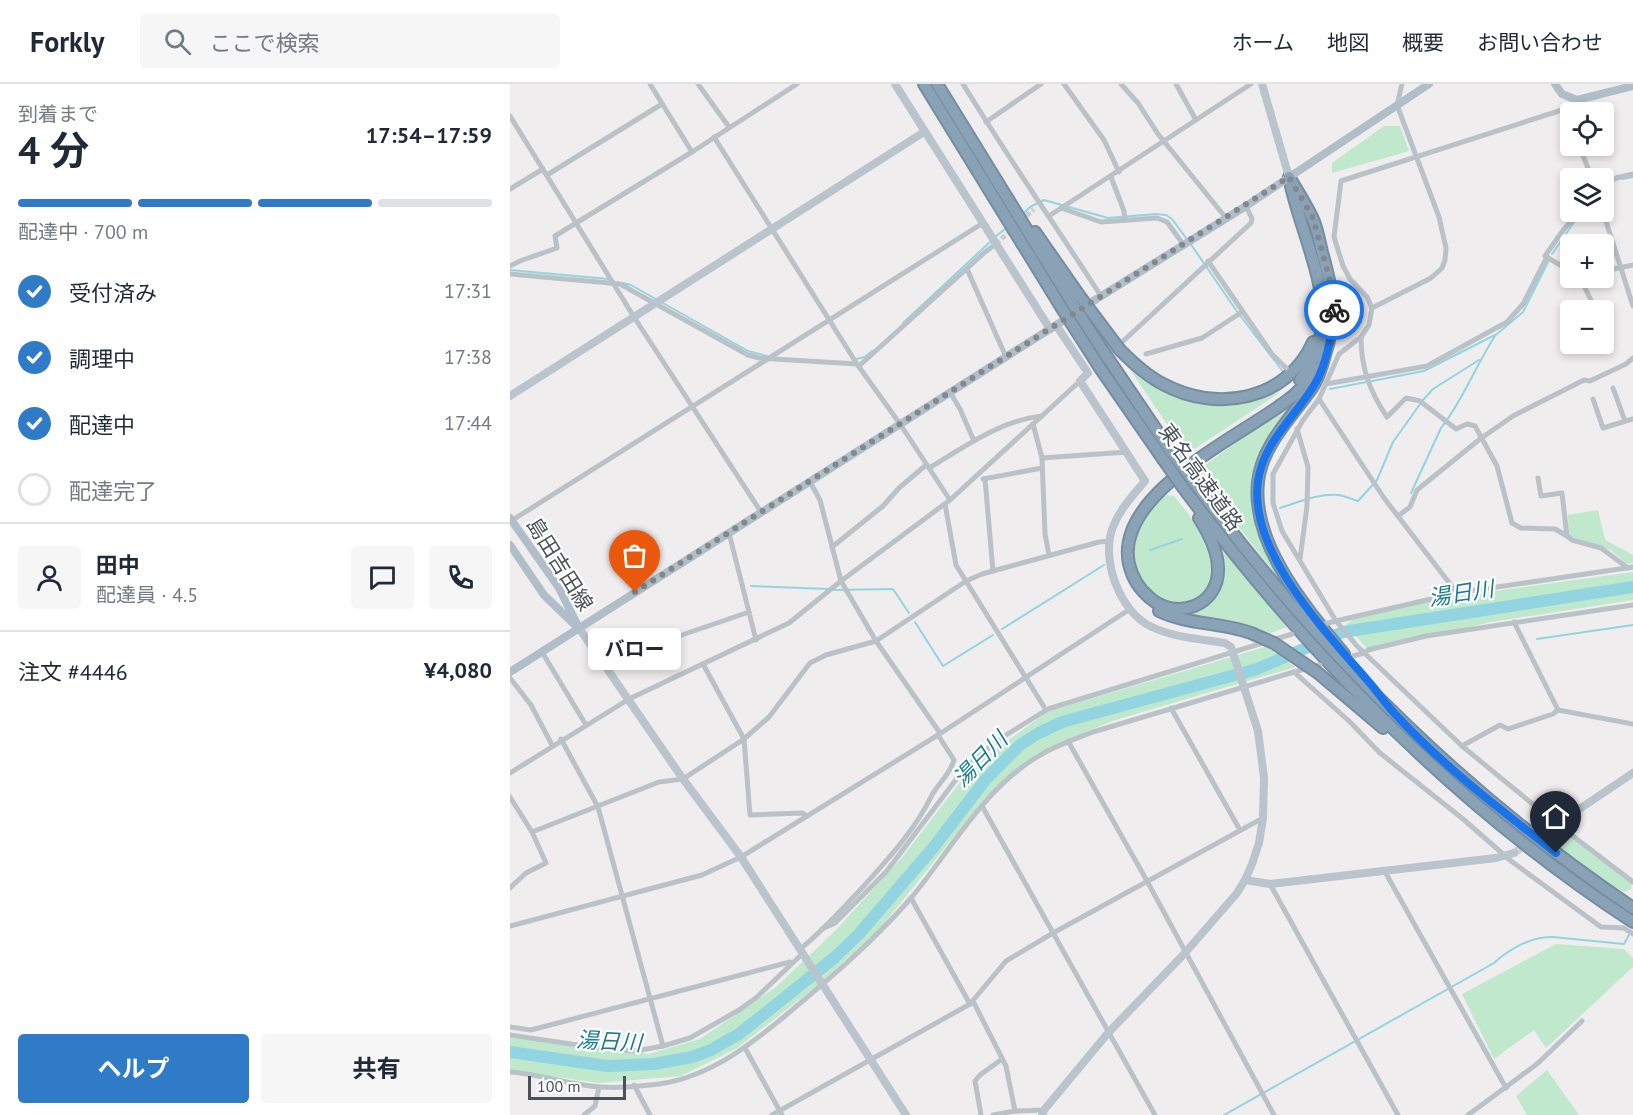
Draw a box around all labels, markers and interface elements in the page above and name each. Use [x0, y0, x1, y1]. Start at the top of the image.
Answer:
search box [140, 14, 560, 68]
text: Forkly [30, 23, 104, 60]
icon: search [161, 25, 194, 58]
text: ここで検索 [209, 29, 319, 57]
text: ホーム [1232, 29, 1294, 56]
text: 地図 [1327, 29, 1369, 56]
text: 概要 [1402, 29, 1444, 56]
text: お問い合わせ [1477, 29, 1603, 56]
text: 到着まで [18, 101, 98, 127]
map controls [1560, 102, 1614, 354]
button: locate [1560, 102, 1614, 156]
text: 17:54–17:59 [366, 121, 492, 149]
text: 4 分 [18, 124, 89, 175]
button: layers [1560, 168, 1614, 222]
text: 配達中 · 700 m [18, 219, 148, 245]
button: + [1560, 234, 1614, 288]
icon: check [18, 275, 51, 308]
text: 17:31 [444, 278, 492, 304]
text: 受付済み [69, 279, 157, 307]
courier [1304, 280, 1364, 340]
icon: bike [1318, 294, 1351, 327]
button: − [1560, 300, 1614, 354]
icon: check [18, 341, 51, 374]
text: 17:38 [444, 344, 492, 370]
text: 調理中 [69, 345, 135, 373]
icon: check [18, 407, 51, 440]
text: 17:44 [444, 410, 492, 436]
text: 配達中 [69, 411, 135, 439]
street label: 東名高速道路 [1153, 418, 1249, 536]
text: 配達完了 [69, 477, 157, 505]
street label: 島田吉田線 [521, 512, 599, 616]
pin [609, 530, 660, 592]
icon: bag [618, 539, 651, 572]
button: person [18, 546, 81, 609]
button: chat [351, 546, 414, 609]
button: phone [429, 546, 492, 609]
text: 田中 [96, 551, 140, 579]
water label: 湯日川 [1426, 574, 1498, 612]
text: 配達員 · 4.5 [96, 582, 198, 608]
callout: バロー [588, 628, 682, 670]
text: バロー [605, 636, 665, 662]
text: ¥4,080 [424, 656, 492, 684]
text: 注文 #4446 [18, 658, 128, 686]
water label: 湯日川 [947, 724, 1014, 792]
pin [1530, 791, 1581, 853]
icon: home [1539, 800, 1572, 833]
water label: 湯日川 [575, 1025, 645, 1057]
button: ヘルプ [18, 1034, 249, 1103]
button: 共有 [261, 1034, 492, 1103]
scale bar [528, 1073, 626, 1100]
text: 100 m [537, 1076, 580, 1096]

